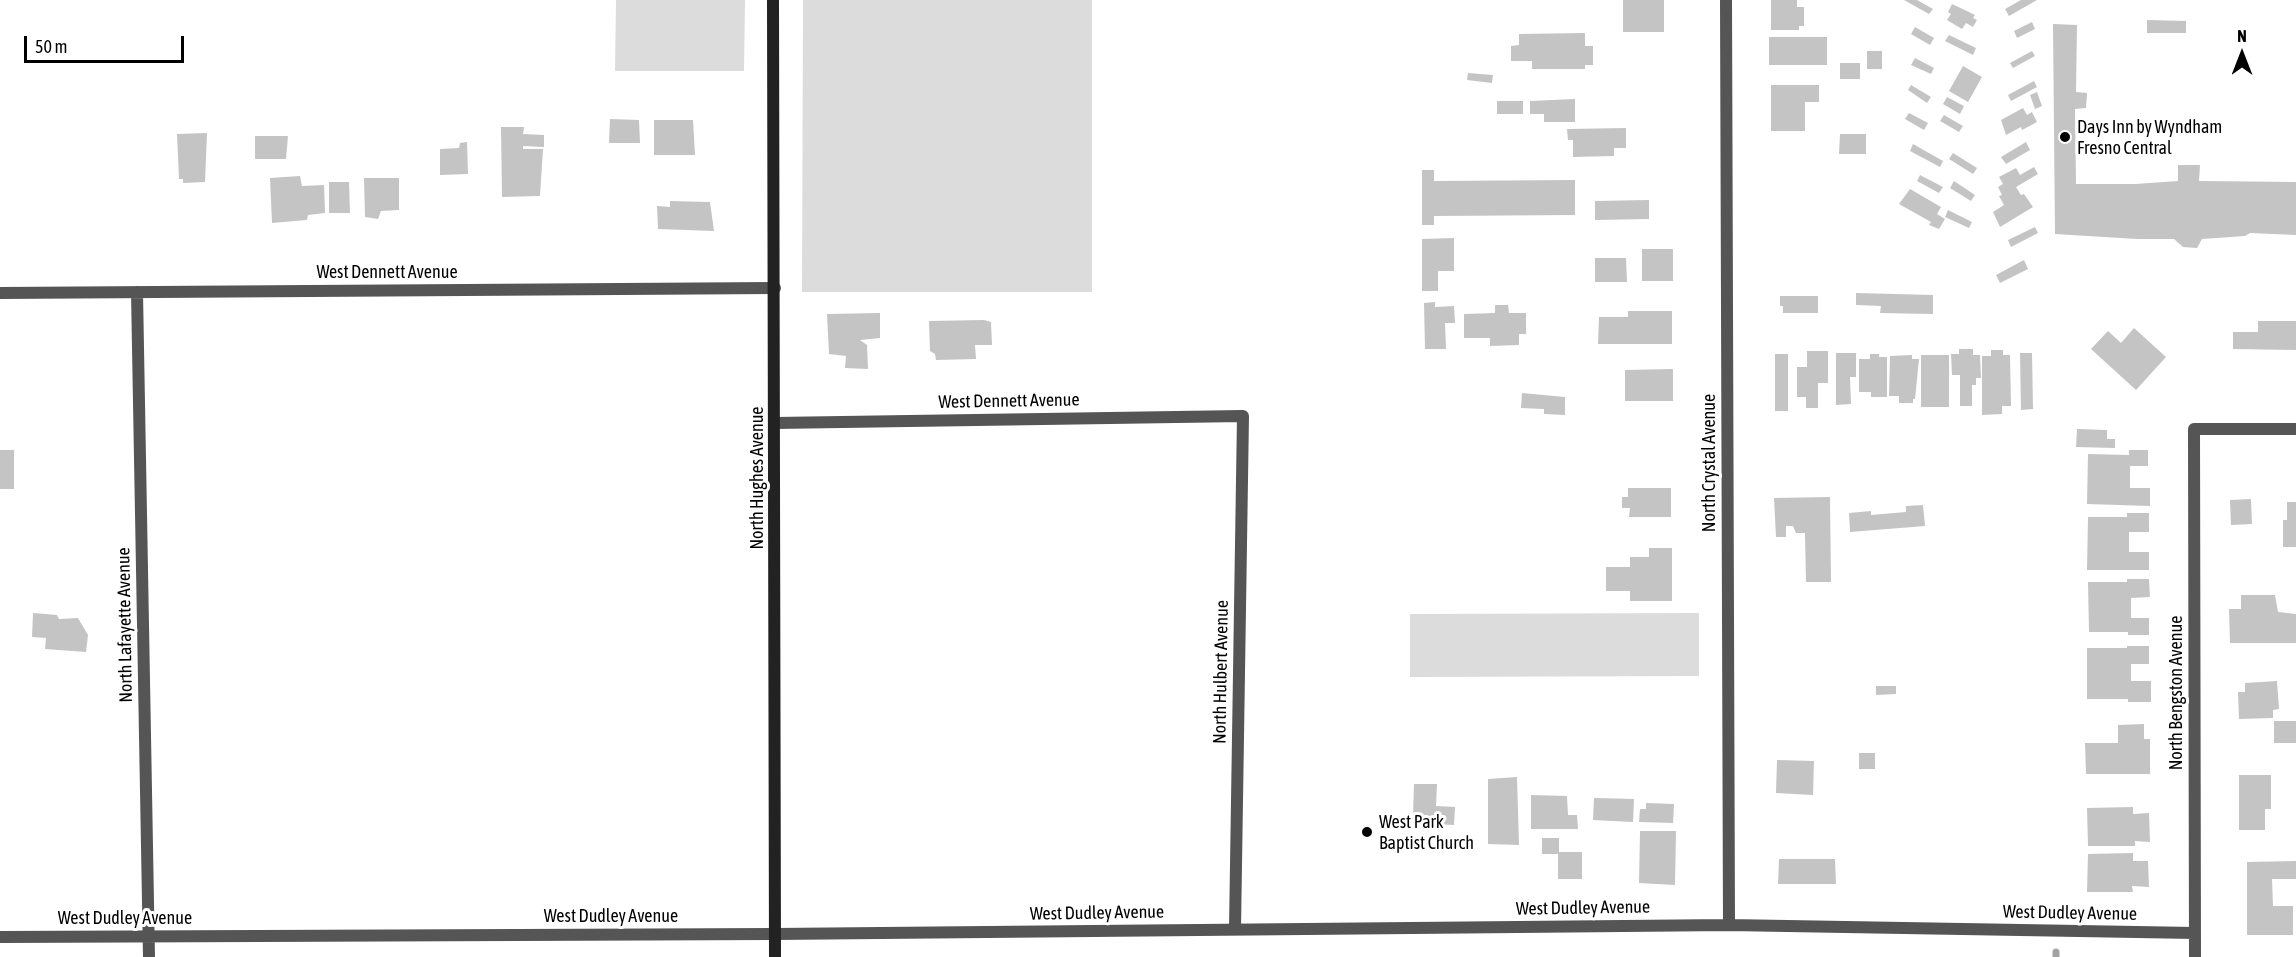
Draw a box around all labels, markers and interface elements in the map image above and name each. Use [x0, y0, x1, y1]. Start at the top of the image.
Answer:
scale bar [27, 24, 188, 62]
north arrow [2212, 24, 2272, 84]
text: N [2237, 27, 2247, 45]
text: 50 m [35, 36, 67, 57]
place label: Days Inn by Wyndham Fresno Central [2077, 116, 2222, 158]
marker: Days Inn by Wyndham Fresno Central [2058, 130, 2072, 144]
street label: West Dennett Avenue [316, 261, 458, 283]
street label: West Dennett Avenue [938, 389, 1080, 413]
street label: North Crystal Avenue [1698, 394, 1720, 532]
street label: North Hughes Avenue [746, 406, 768, 550]
street label: North Lafayette Avenue [113, 547, 137, 703]
street label: North Hulbert Avenue [1209, 600, 1233, 744]
street label: North Bengston Avenue [2165, 616, 2187, 770]
place label: West Park Baptist Church [1379, 811, 1474, 854]
marker: West Park Baptist Church [1360, 825, 1374, 839]
street label: West Dudley Avenue [1516, 896, 1650, 920]
street label: West Dudley Avenue [1030, 901, 1164, 925]
street label: West Dudley Avenue [2003, 901, 2137, 925]
street label: West Dudley Avenue [544, 905, 678, 927]
street label: West Dudley Avenue [58, 907, 192, 929]

